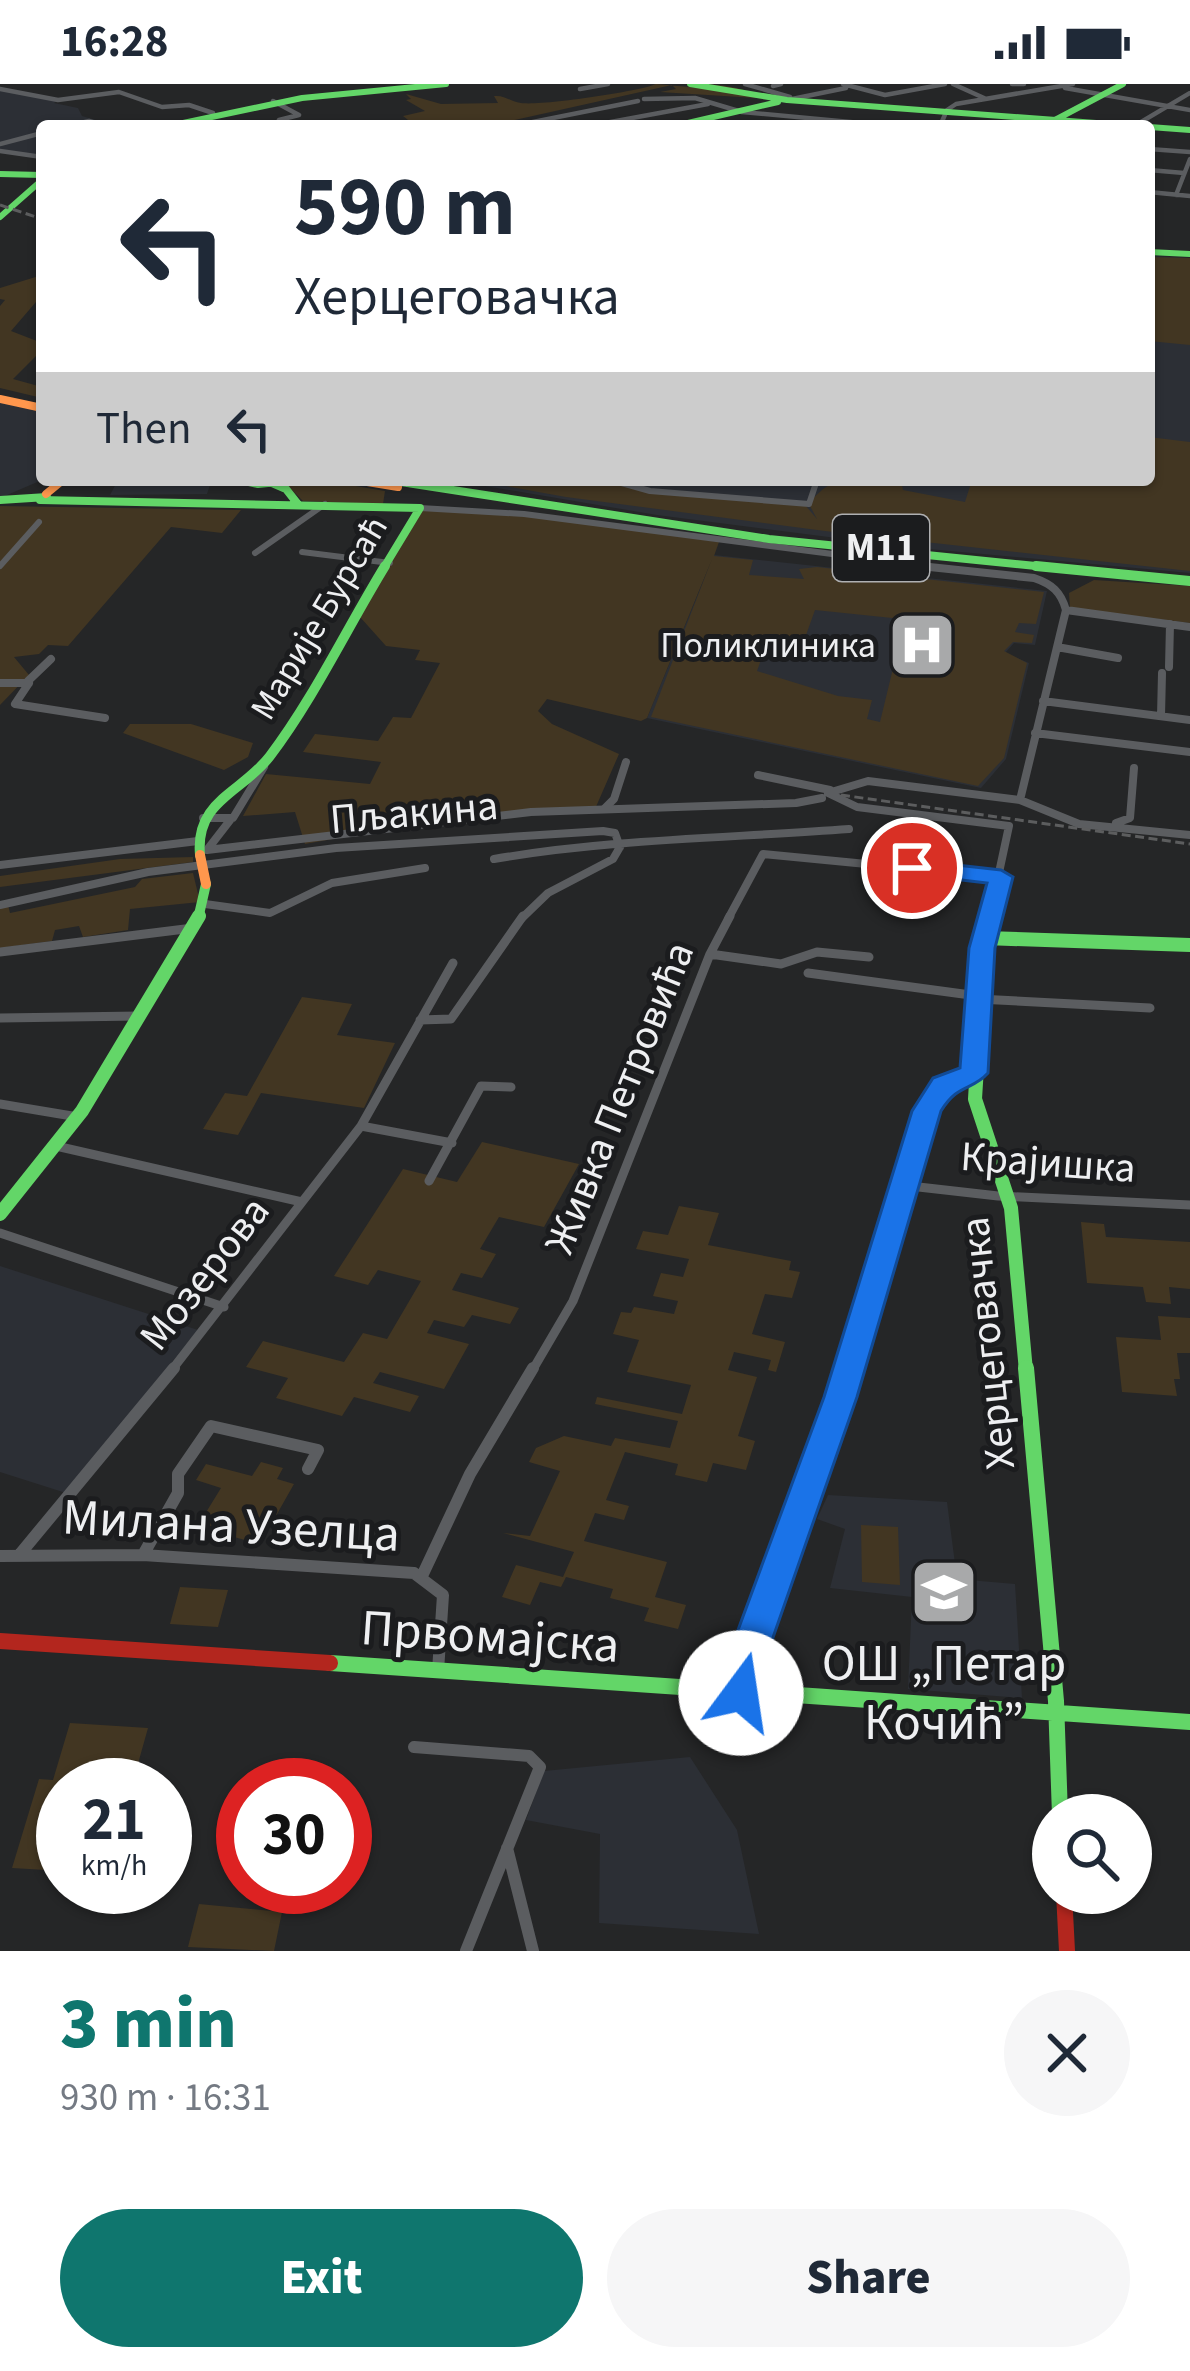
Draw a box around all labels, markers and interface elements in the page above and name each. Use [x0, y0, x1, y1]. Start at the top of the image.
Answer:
text: 16:28 [60, 10, 169, 74]
text: 590 m [294, 148, 516, 268]
icon: left [96, 168, 252, 324]
text: Херцеговачка [294, 259, 620, 336]
icon: left [216, 396, 282, 462]
text: Then [96, 397, 192, 461]
street label: Марије Бурсаћ [238, 506, 400, 730]
road number: M11 [833, 515, 929, 581]
hospital icon: Поликлиника [887, 610, 957, 680]
place label: Поликлиника [660, 620, 876, 671]
street label: Пљакина [327, 776, 501, 850]
pin [861, 817, 963, 919]
icon: arrive [879, 835, 945, 901]
street label: Живка Петровића [530, 933, 710, 1263]
street label: Крајишка [958, 1127, 1138, 1199]
street label: Мозерова [126, 1184, 284, 1364]
street label: Херцеговачка [945, 1214, 1031, 1472]
street label: Милана Узелца [60, 1481, 402, 1571]
school or university icon: ОШ „Петар Кочић” [909, 1557, 979, 1627]
street label: Првомајска [358, 1592, 622, 1682]
place label: ОШ „Петар Кочић” [822, 1628, 1066, 1759]
position arrow [678, 1630, 804, 1756]
speed limit sign: 30 [216, 1758, 372, 1914]
text: 21 [82, 1778, 146, 1863]
map controls [1032, 1794, 1152, 1914]
button: search [1032, 1794, 1152, 1914]
text: km/h [81, 1844, 147, 1887]
text: 3 min [60, 1973, 237, 2076]
button: close [1004, 1990, 1130, 2116]
text: 930 m · 16:31 [60, 2070, 271, 2126]
button: Exit [60, 2209, 583, 2347]
button: Share [607, 2209, 1130, 2347]

